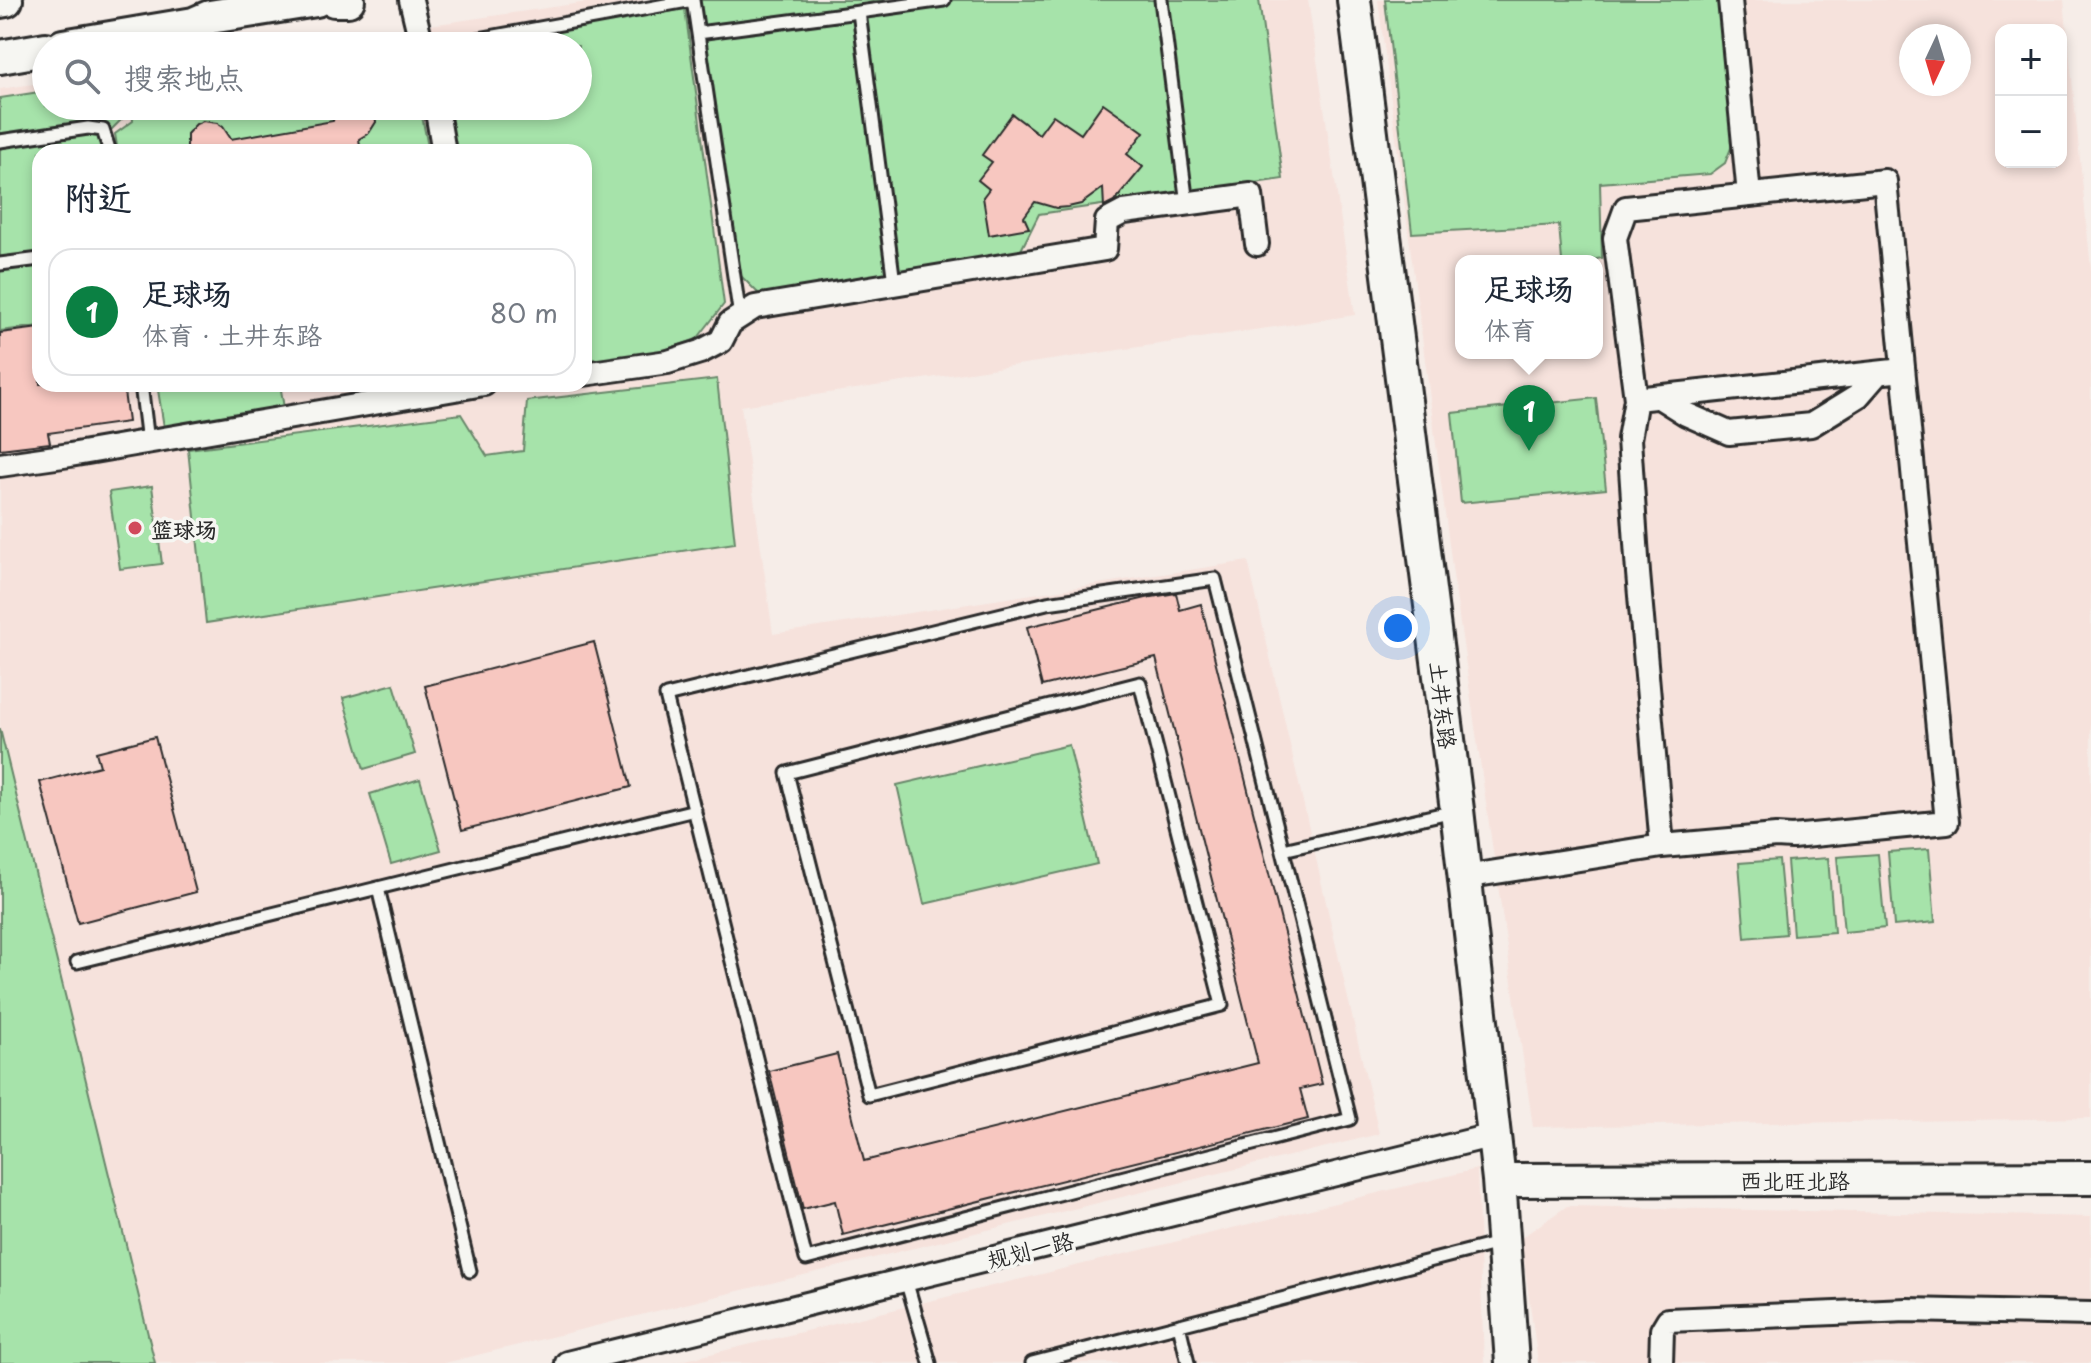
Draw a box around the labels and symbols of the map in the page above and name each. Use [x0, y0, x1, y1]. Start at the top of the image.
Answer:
north arrow [1899, 24, 1971, 96]
pin: 1 [1503, 385, 1555, 451]
place label: 篮球场 [151, 512, 217, 545]
marker: 篮球场 [126, 519, 144, 537]
your location [1378, 608, 1418, 648]
street label: 土井东路 [1422, 659, 1466, 751]
street label: 西北旺北路 [1740, 1163, 1850, 1196]
street label: 规划一路 [983, 1222, 1077, 1276]

